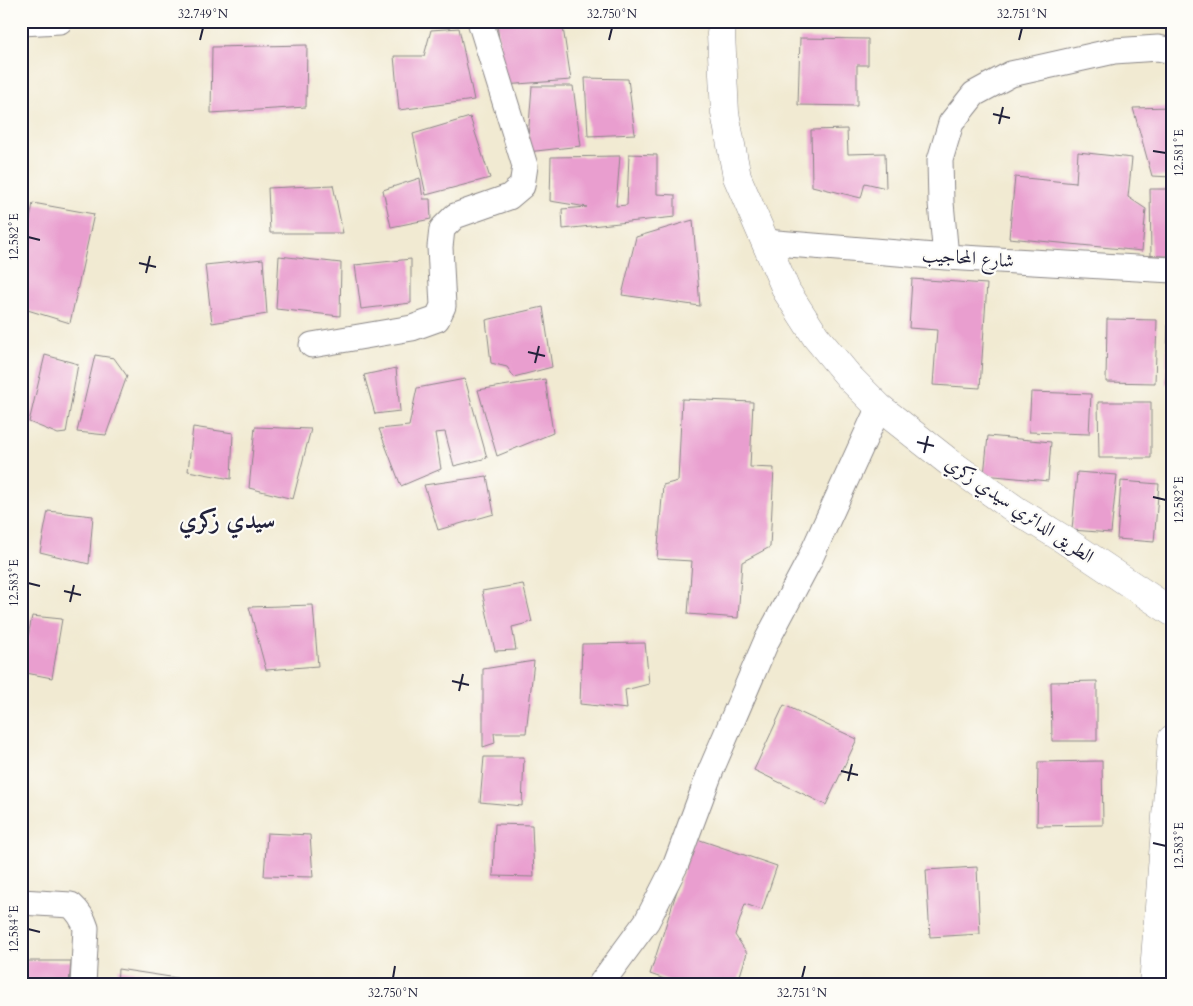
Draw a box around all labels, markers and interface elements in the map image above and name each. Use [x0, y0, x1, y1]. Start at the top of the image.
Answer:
text: 32.749°N [178, 6, 229, 22]
text: 32.750°N [587, 6, 638, 22]
text: 32.751°N [997, 6, 1048, 22]
text: 12.581°E [1171, 129, 1187, 177]
text: 12.582°E [6, 213, 22, 261]
street label: شارع المحاجيب [921, 242, 1015, 276]
street label: الطريق الدائري سيدي زكري [939, 450, 1099, 571]
text: 12.582°E [1171, 476, 1187, 524]
district label: سيدي زكري [179, 504, 275, 539]
text: 12.583°E [6, 559, 22, 607]
text: 12.583°E [1171, 822, 1187, 870]
text: 12.584°E [6, 905, 22, 953]
text: 32.750°N [368, 985, 419, 1001]
text: 32.751°N [777, 985, 828, 1001]

